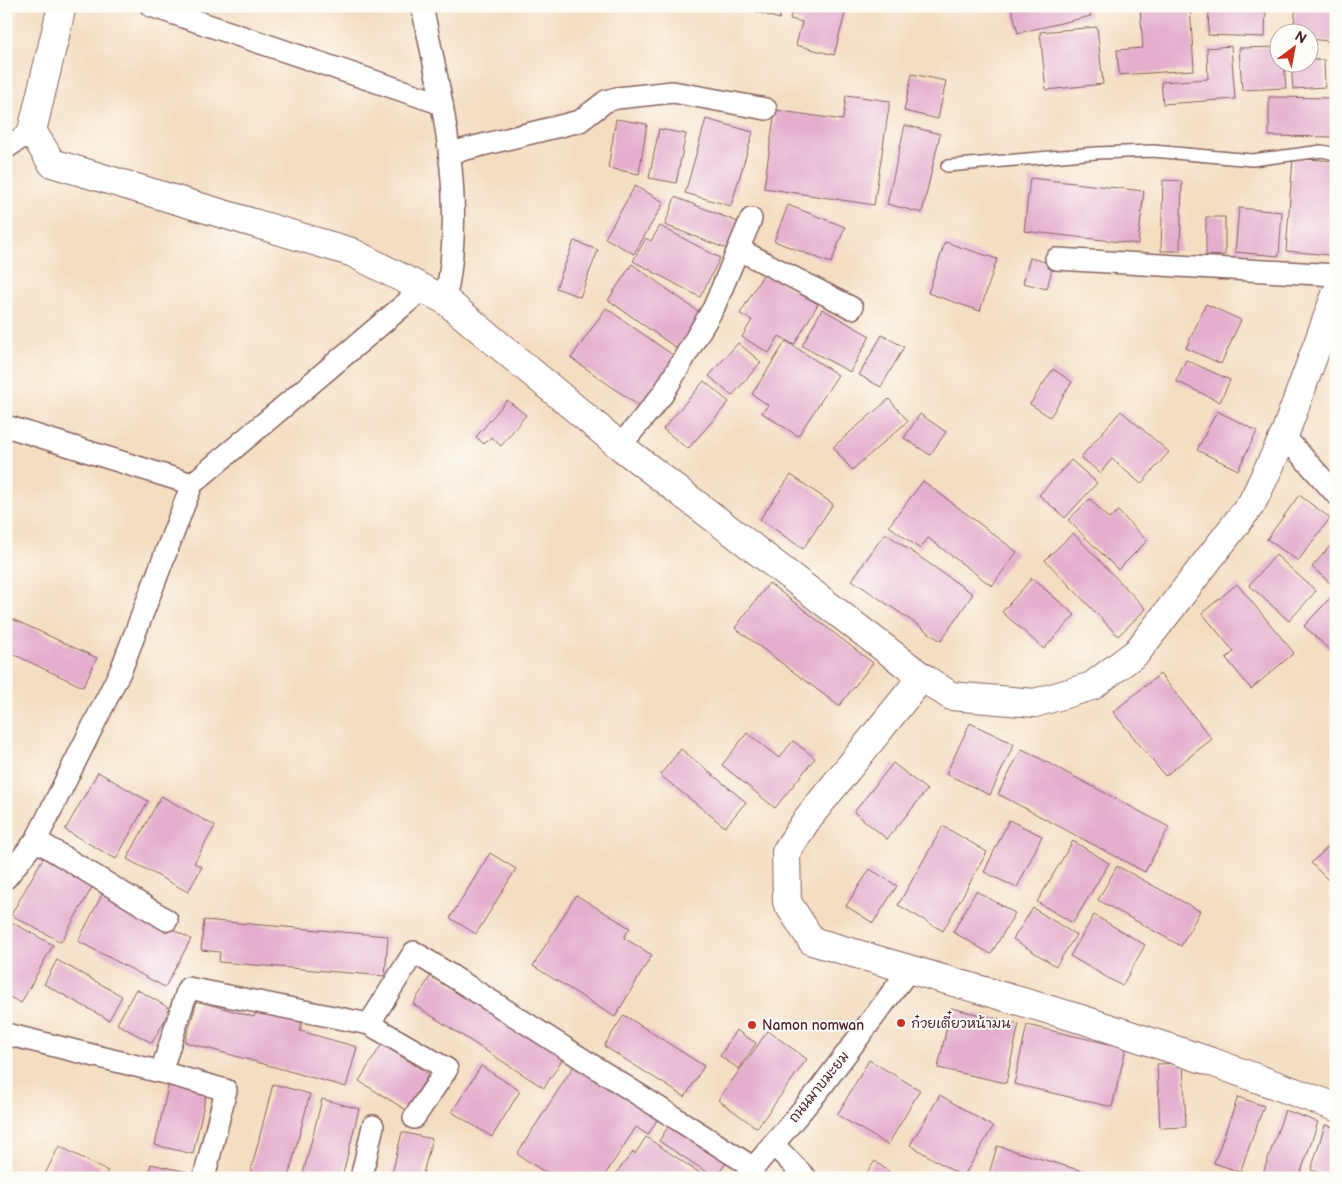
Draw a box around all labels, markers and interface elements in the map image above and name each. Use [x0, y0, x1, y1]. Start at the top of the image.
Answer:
north arrow [1270, 22, 1320, 72]
text: N [1292, 27, 1310, 47]
place label: ก๋วยเตี๋ยวหน้ามน [911, 1010, 1011, 1032]
place label: Namon nomwan [762, 1017, 864, 1034]
marker: ก๋วยเตี๋ยวหน้ามน [895, 1017, 907, 1029]
marker: Namon nomwan [746, 1019, 758, 1031]
street label: ถนนมาบมะยม [785, 1048, 853, 1126]

